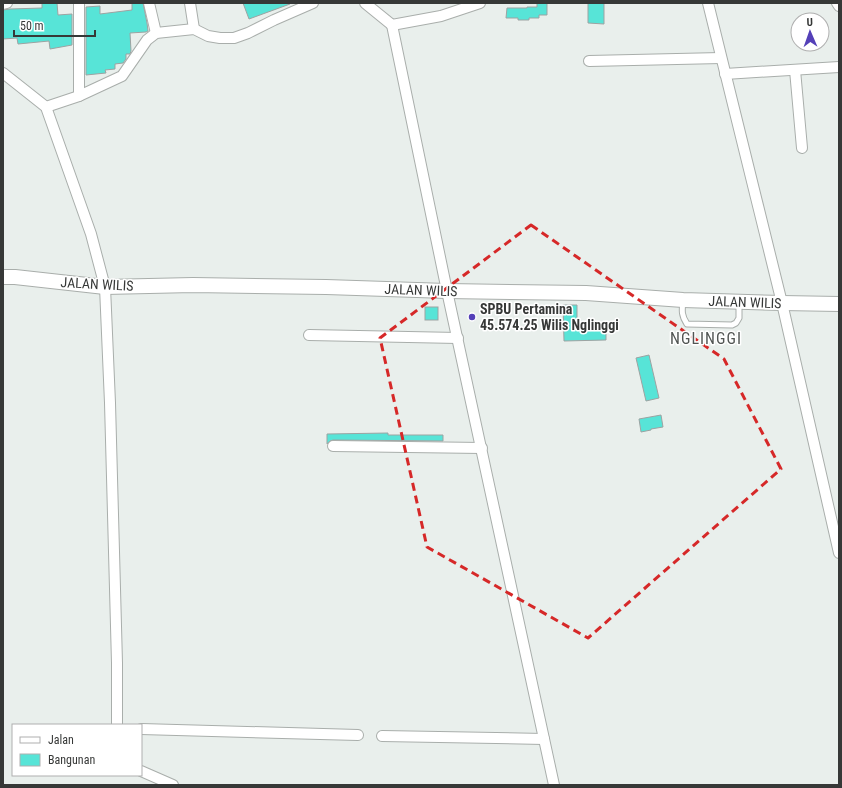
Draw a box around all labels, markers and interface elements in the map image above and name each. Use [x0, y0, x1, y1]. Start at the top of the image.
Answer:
scale bar [14, 12, 95, 38]
north arrow [790, 12, 830, 52]
text: U [806, 16, 813, 29]
text: 50 m [20, 19, 44, 33]
street label: JALAN WILIS [60, 274, 134, 294]
street label: JALAN WILIS [384, 281, 458, 299]
street label: JALAN WILIS [708, 293, 782, 311]
place label: SPBU Pertamina 45.574.25 Wilis Nglinggi [480, 301, 619, 333]
marker: SPBU Pertamina 45.574.25 Wilis Nglinggi [467, 312, 477, 322]
district label: NGLINGGI [670, 329, 742, 348]
legend [12, 724, 142, 776]
text: Jalan [48, 733, 74, 747]
text: Bangunan [48, 753, 95, 767]

